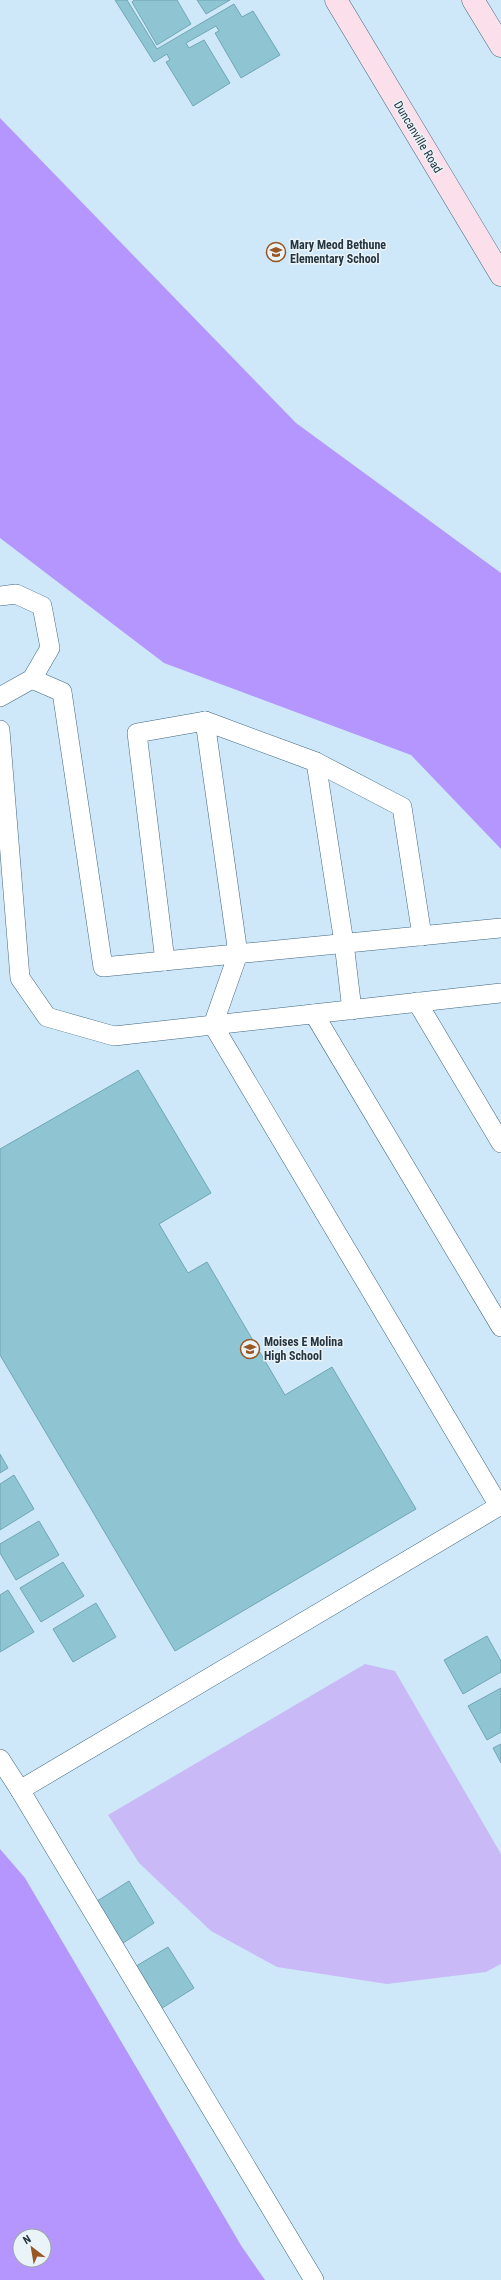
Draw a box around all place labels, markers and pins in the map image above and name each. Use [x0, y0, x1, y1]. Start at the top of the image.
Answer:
place label: Mary Meod Bethune Elementary School [290, 238, 386, 266]
school or university icon: Mary Meod Bethune Elementary School [265, 241, 287, 263]
place label: Moises E Molina High School [264, 1335, 343, 1363]
school or university icon: Moises E Molina High School [239, 1338, 261, 1360]

